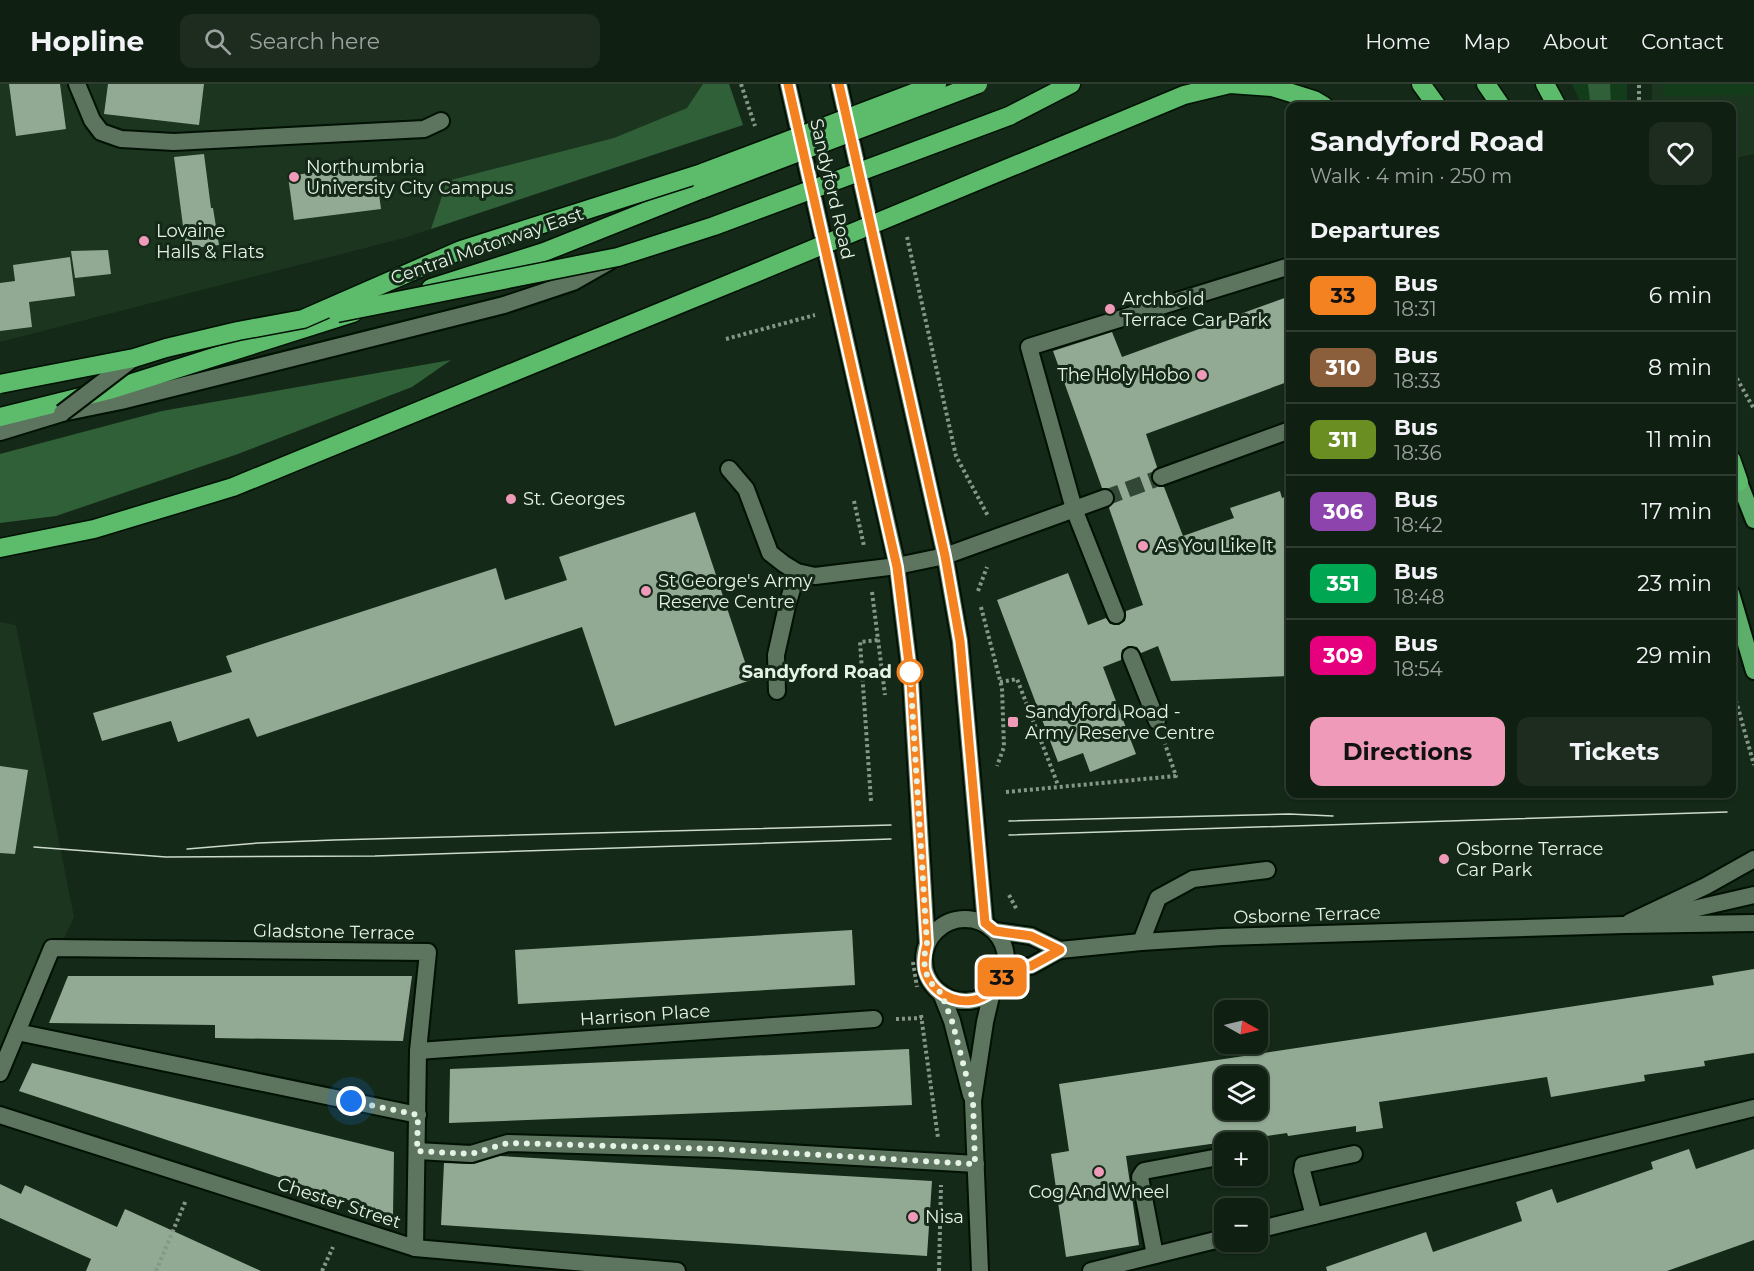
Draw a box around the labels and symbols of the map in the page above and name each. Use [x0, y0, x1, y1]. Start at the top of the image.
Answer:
street label: Sandyford Road [805, 116, 859, 262]
place label: Northumbria University City Campus [306, 156, 514, 199]
marker: Northumbria University City Campus [287, 170, 301, 184]
street label: Central Motorway East [388, 203, 586, 289]
place label: Lovaine Halls & Flats [156, 220, 264, 263]
marker: Lovaine Halls & Flats [137, 234, 151, 248]
place label: Archbold Terrace Car Park [1122, 288, 1268, 331]
marker: Archbold Terrace Car Park [1103, 302, 1117, 316]
place label: The Holy Hobo [1057, 364, 1190, 386]
marker: The Holy Hobo [1195, 368, 1209, 382]
place label: St. Georges [523, 488, 625, 510]
marker: St. Georges [504, 492, 518, 506]
place label: As You Like It [1155, 535, 1274, 557]
marker: As You Like It [1136, 539, 1150, 553]
place label: St George's Army Reserve Centre [658, 570, 813, 613]
marker: St George's Army Reserve Centre [639, 584, 653, 598]
marker: Sandyford Road [897, 659, 923, 685]
place label: Sandyford Road [741, 661, 892, 683]
place label: Sandyford Road - Army Reserve Centre [1025, 701, 1215, 744]
marker: Sandyford Road - Army Reserve Centre [1006, 715, 1020, 729]
place label: Osborne Terrace Car Park [1456, 838, 1604, 881]
marker: Osborne Terrace Car Park [1437, 852, 1451, 866]
street label: Osborne Terrace [1233, 901, 1381, 929]
street label: Gladstone Terrace [253, 920, 415, 944]
line badge: 33 [975, 958, 1029, 996]
street label: Harrison Place [579, 999, 711, 1031]
north arrow [1214, 1000, 1268, 1054]
your location [336, 1086, 366, 1116]
marker: Cog And Wheel [1092, 1165, 1106, 1179]
street label: Chester Street [274, 1173, 404, 1233]
place label: Cog And Wheel [1028, 1181, 1170, 1203]
place label: Nisa [925, 1206, 964, 1228]
marker: Nisa [906, 1210, 920, 1224]

